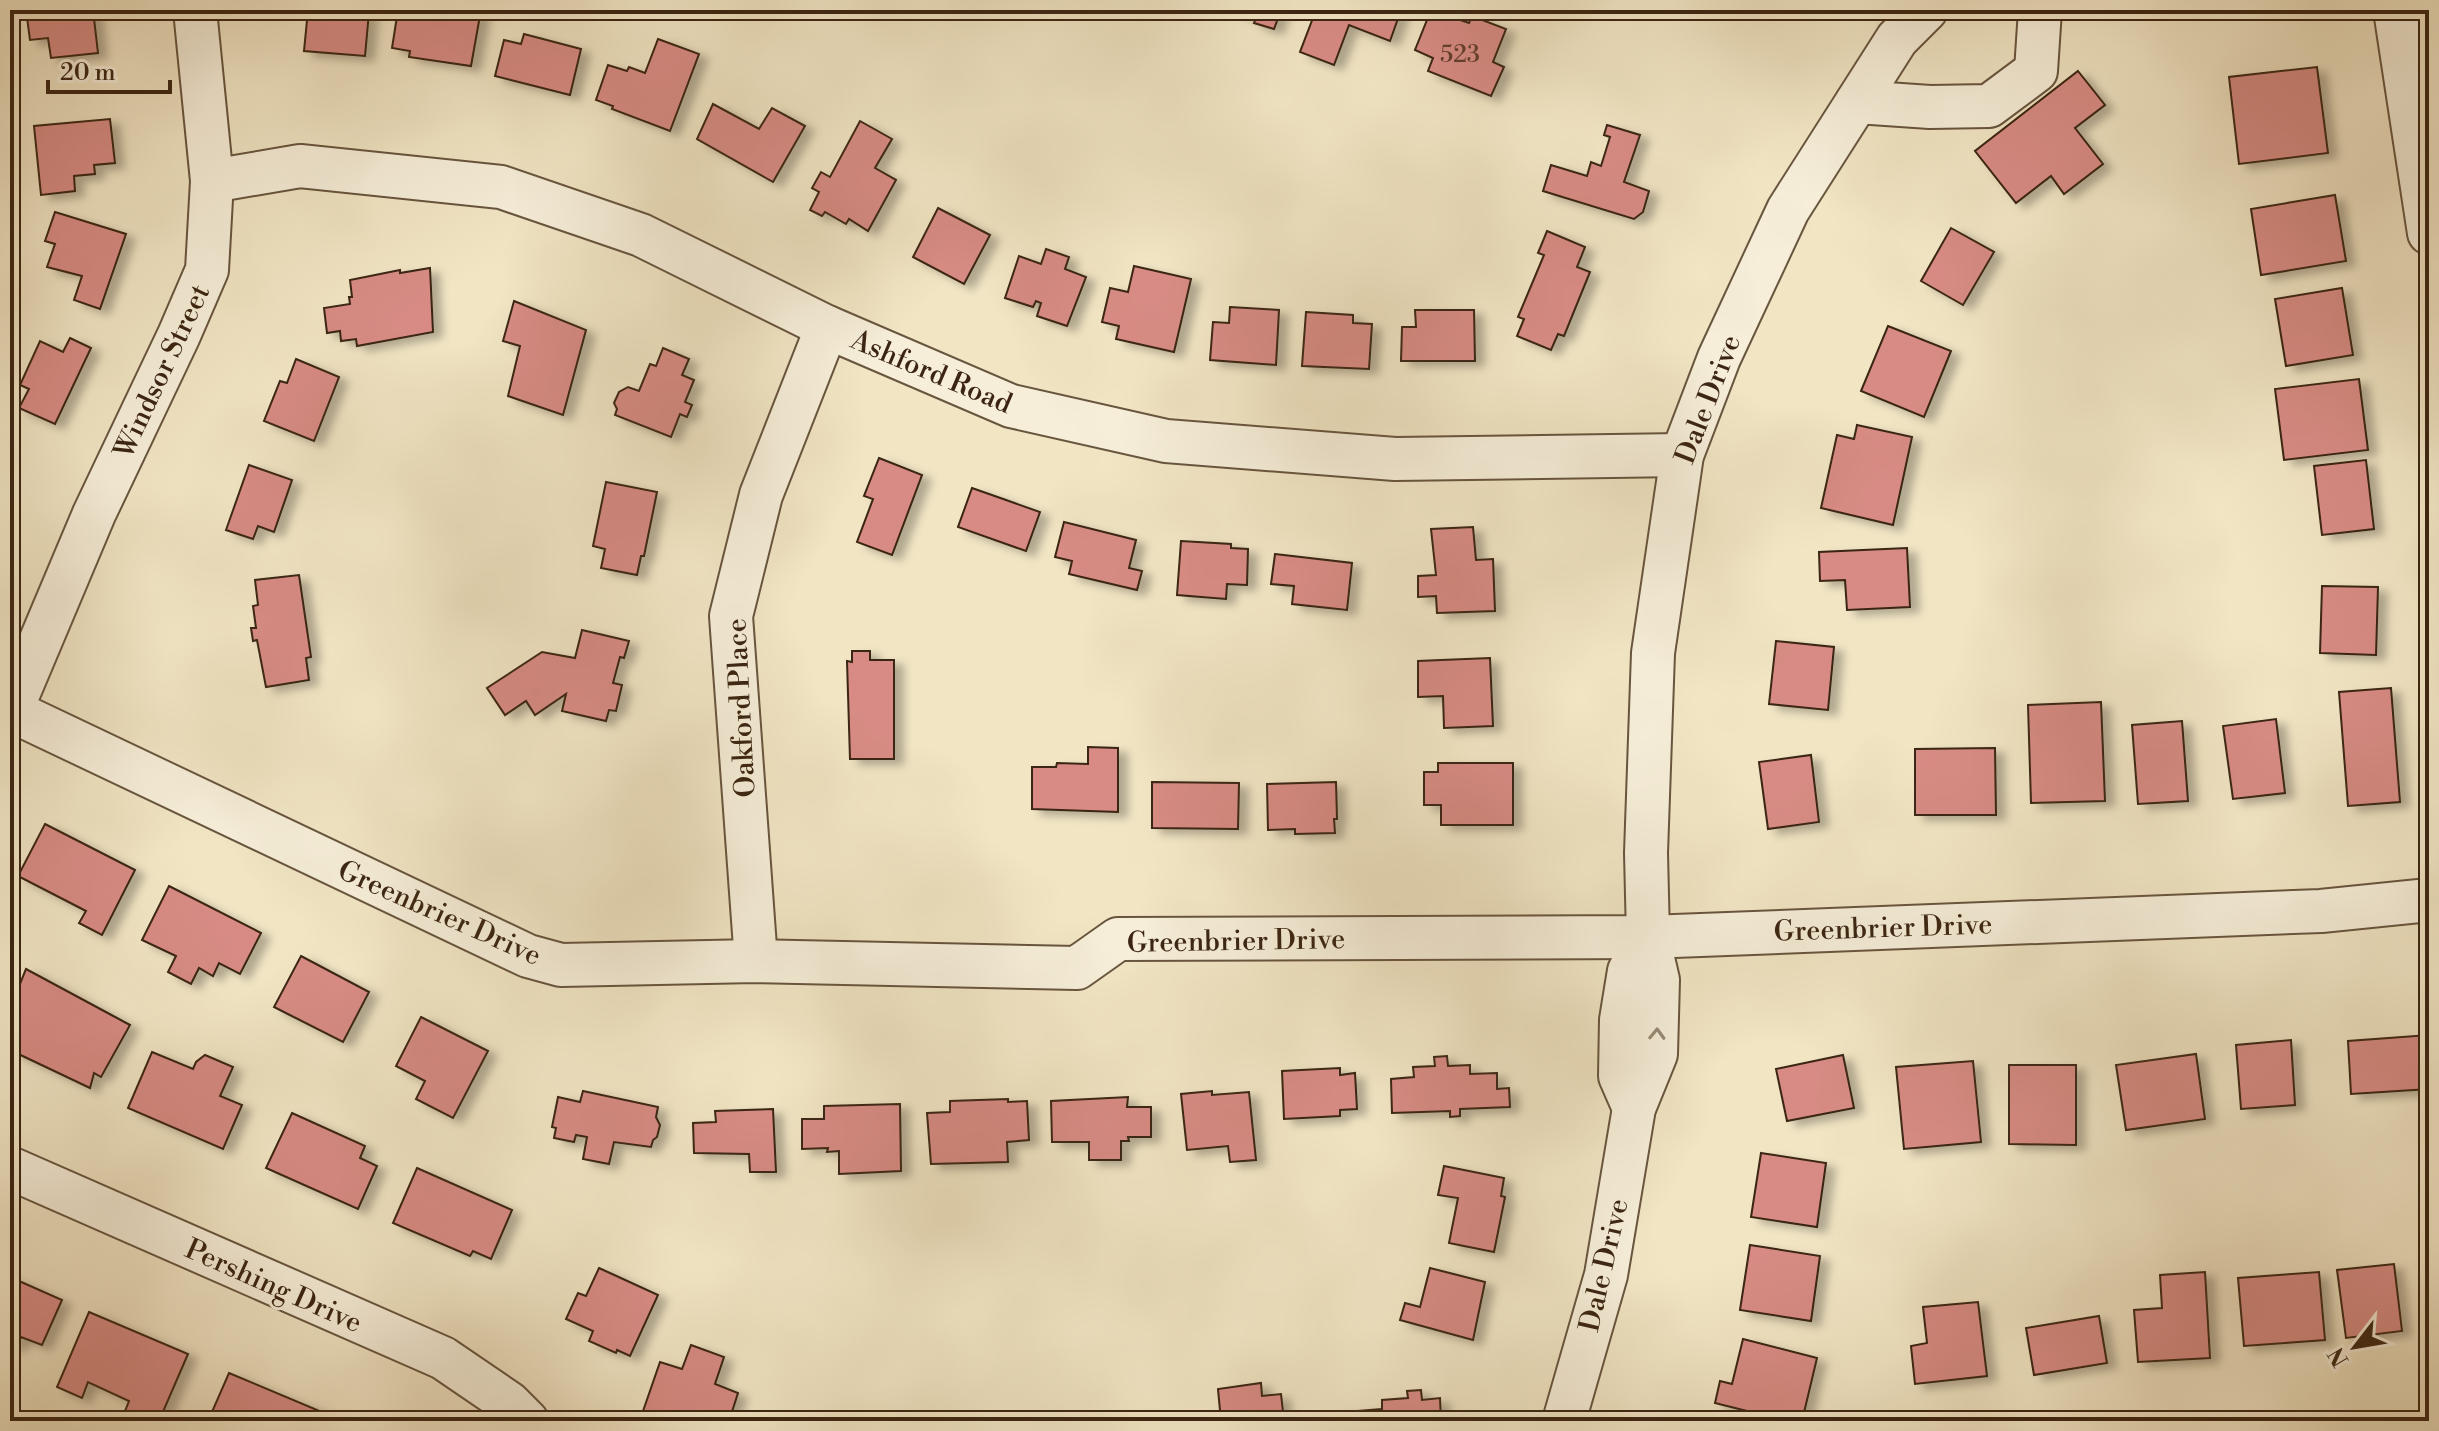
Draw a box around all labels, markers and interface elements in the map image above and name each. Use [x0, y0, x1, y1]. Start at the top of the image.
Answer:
house number: 523 [1440, 40, 1480, 70]
scale bar [48, 44, 170, 94]
text: 20 m [60, 58, 116, 88]
street label: Windsor Street [106, 279, 218, 465]
street label: Ashford Road [845, 322, 1017, 422]
street label: Dale Drive [1668, 330, 1749, 469]
street label: Oakford Place [719, 617, 764, 798]
street label: Greenbrier Drive [332, 853, 546, 974]
street label: Greenbrier Drive [1773, 907, 1993, 950]
street label: Greenbrier Drive [1126, 922, 1346, 961]
one-way arrow [1648, 1027, 1665, 1040]
street label: Dale Drive [1572, 1195, 1637, 1335]
street label: Pershing Drive [179, 1232, 367, 1341]
north arrow [2315, 1307, 2395, 1387]
text: N [2323, 1342, 2355, 1371]

